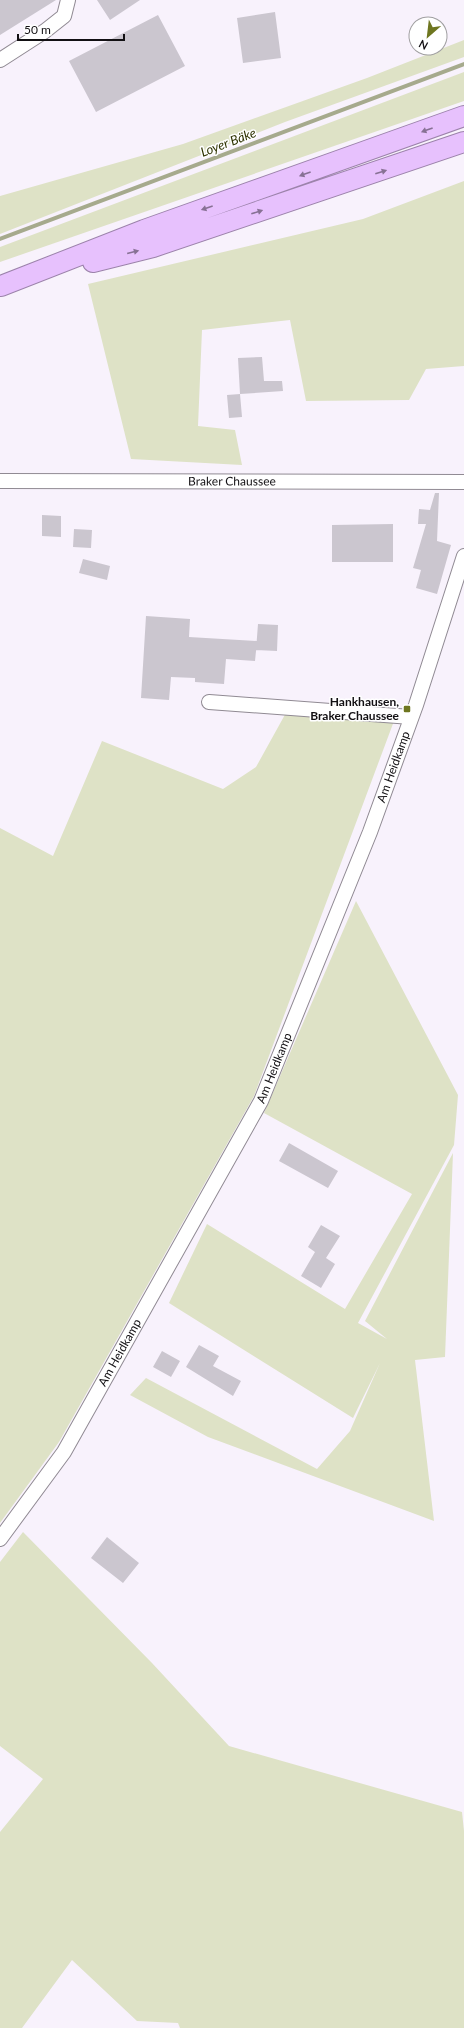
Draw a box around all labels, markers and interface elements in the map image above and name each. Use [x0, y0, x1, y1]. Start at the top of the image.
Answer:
scale bar [18, 16, 124, 42]
north arrow [408, 16, 448, 56]
text: 50 m [24, 22, 51, 37]
text: N [416, 38, 430, 53]
water label: Loyer Bäke [198, 124, 258, 160]
one-way arrow [421, 127, 433, 133]
one-way arrow [375, 168, 387, 174]
one-way arrow [299, 171, 311, 177]
one-way arrow [200, 206, 212, 212]
one-way arrow [252, 209, 264, 215]
one-way arrow [128, 249, 140, 255]
street label: Braker Chaussee [188, 473, 276, 489]
place label: Hankhausen, Braker Chaussee [310, 694, 400, 723]
marker: Hankhausen, Braker Chaussee [402, 704, 412, 714]
street label: Am Heidkamp [373, 729, 413, 804]
street label: Am Heidkamp [253, 1030, 295, 1105]
street label: Am Heidkamp [95, 1316, 144, 1389]

